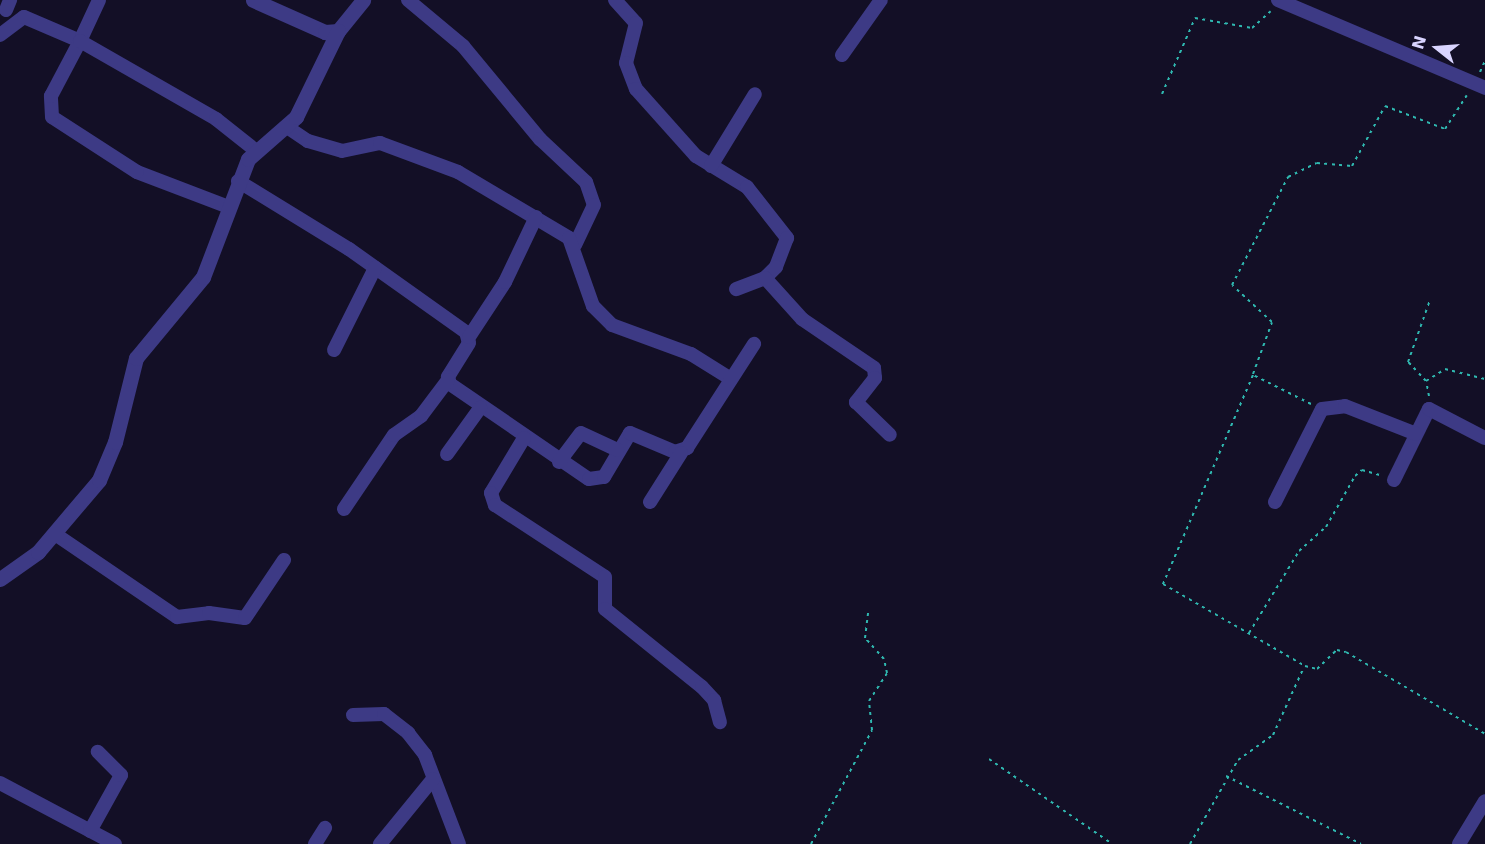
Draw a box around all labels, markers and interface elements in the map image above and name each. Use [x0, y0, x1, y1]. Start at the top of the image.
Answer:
north arrow [1407, 18, 1467, 78]
text: N [1408, 33, 1430, 52]

